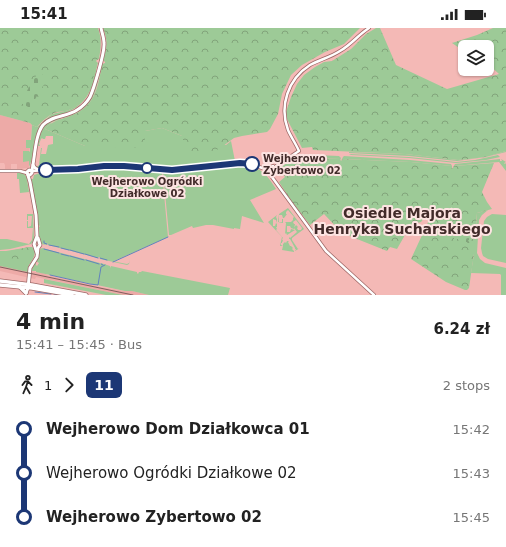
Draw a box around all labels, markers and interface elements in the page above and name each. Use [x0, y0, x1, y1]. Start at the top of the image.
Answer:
text: 15:41 [20, 5, 68, 23]
map controls [458, 40, 494, 76]
button: layers [458, 40, 494, 76]
place label: Wejherowo Zybertowo 02 [263, 153, 341, 176]
marker: Wejherowo Zybertowo 02 [244, 156, 260, 172]
unlabelled marker [38, 162, 54, 178]
marker: Wejherowo Ogródki Działkowe 02 [141, 162, 153, 174]
place label: Wejherowo Ogródki Działkowe 02 [92, 176, 202, 199]
district label: Osiedle Majora Henryka Sucharskiego [313, 205, 491, 237]
text: 4 min [16, 309, 85, 334]
text: 6.24 zł [433, 320, 490, 338]
text: 15:41 – 15:45 · Bus [16, 337, 142, 352]
icon: walk [16, 374, 38, 396]
icon: forward [58, 374, 80, 396]
text: 11 [94, 377, 114, 393]
text: 1 [44, 378, 52, 393]
text: 2 stops [443, 378, 490, 393]
text: Wejherowo Dom Działkowca 01 [46, 420, 310, 438]
text: 15:42 [453, 422, 490, 437]
text: Wejherowo Ogródki Działkowe 02 [46, 464, 297, 482]
text: 15:43 [453, 466, 490, 481]
text: Wejherowo Zybertowo 02 [46, 508, 262, 526]
text: 15:45 [453, 510, 490, 525]

